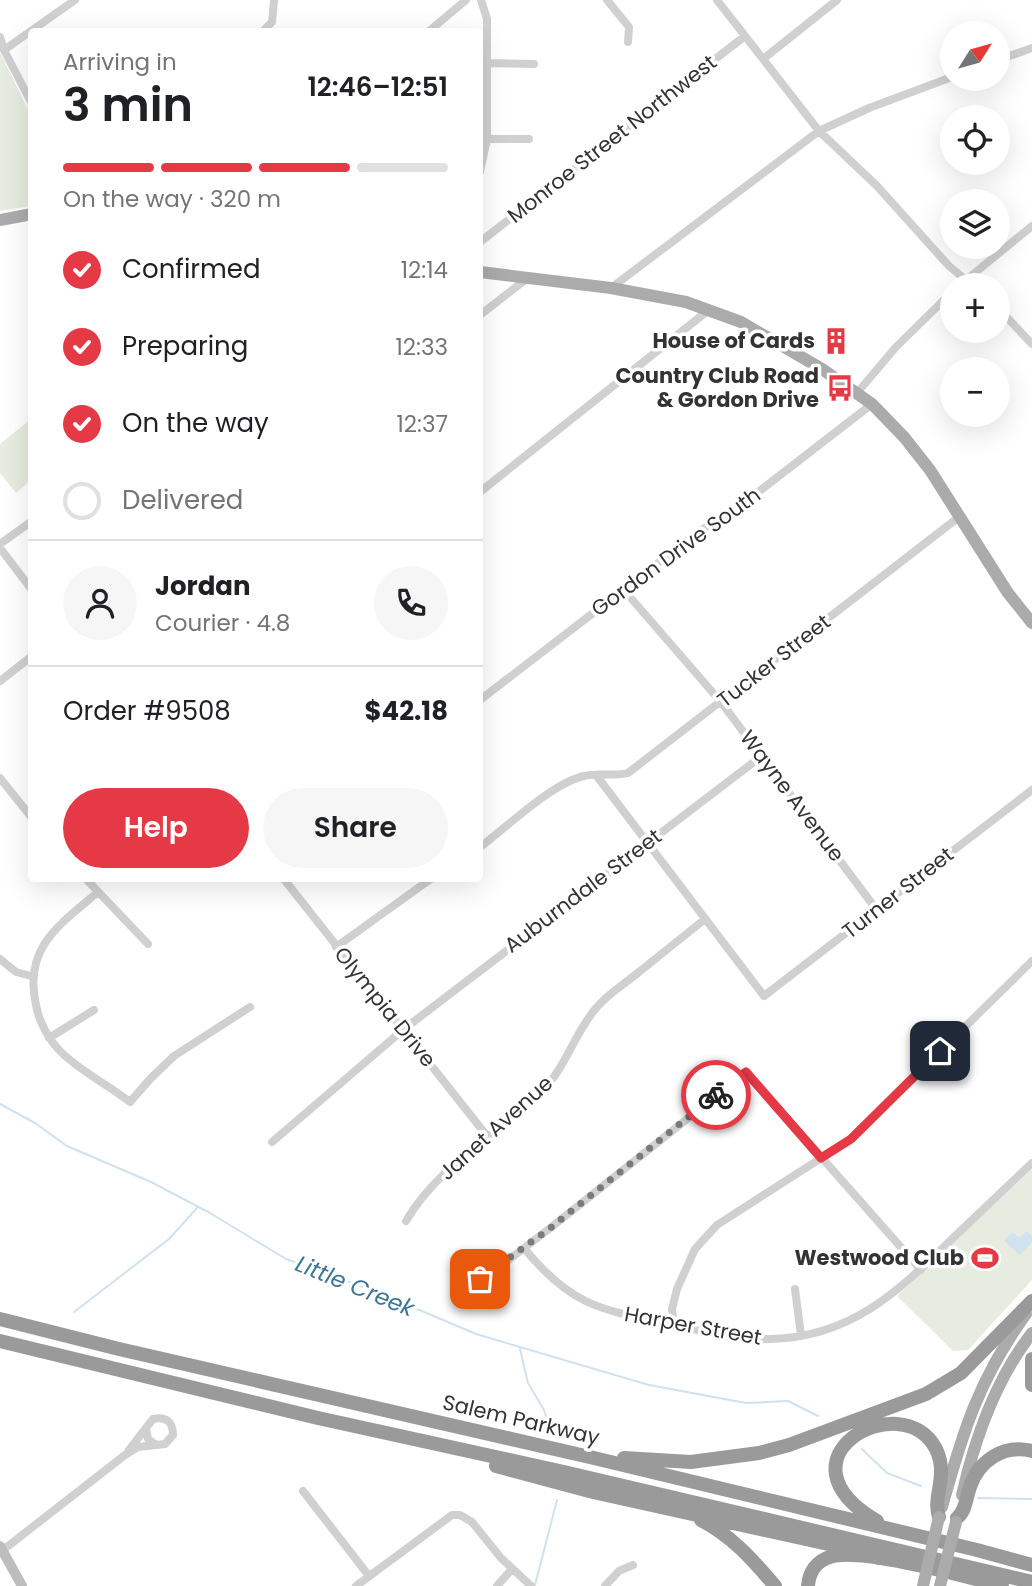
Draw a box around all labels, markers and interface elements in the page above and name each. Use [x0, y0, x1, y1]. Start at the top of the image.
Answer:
north arrow [940, 21, 1010, 91]
map controls [940, 21, 1010, 427]
text: Arriving in [63, 46, 177, 78]
street label: Monroe Street Northwest [501, 48, 722, 229]
text: 12:46–12:51 [307, 69, 448, 105]
text: 3 min [63, 73, 193, 137]
button: locate [940, 105, 1010, 175]
text: On the way · 320 m [63, 183, 281, 215]
button: layers [940, 189, 1010, 259]
icon: check [63, 251, 101, 289]
text: Confirmed [122, 251, 260, 287]
text: 12:14 [401, 254, 448, 286]
button: + [940, 273, 1010, 343]
place label: House of Cards [652, 326, 815, 355]
building icon: House of Cards [821, 326, 851, 356]
icon: check [63, 328, 101, 366]
text: Preparing [122, 328, 248, 364]
text: 12:33 [395, 331, 448, 363]
button: − [940, 357, 1010, 427]
place label: Country Club Road & Gordon Drive [615, 361, 819, 414]
bus stop icon: Country Club Road & Gordon Drive [825, 373, 855, 403]
icon: check [63, 405, 101, 443]
text: On the way [122, 405, 269, 441]
text: 12:37 [396, 408, 448, 440]
street label: Gordon Drive South [585, 480, 766, 623]
text: Delivered [122, 482, 243, 518]
button: person [63, 566, 137, 640]
button: phone [374, 566, 448, 640]
text: Jordan [155, 568, 251, 604]
text: Courier · 4.8 [155, 607, 290, 639]
street label: Tucker Street [711, 607, 836, 714]
text: Order #9508 [63, 693, 231, 729]
text: $42.18 [364, 693, 448, 729]
street label: Wayne Avenue [733, 724, 851, 867]
button: Help [63, 788, 249, 868]
button: Share [263, 788, 448, 868]
street label: Auburndale Street [498, 822, 667, 959]
street label: Turner Street [836, 840, 959, 945]
street label: Olympia Drive [328, 940, 443, 1073]
pin [910, 1021, 970, 1081]
icon: home [921, 1032, 959, 1070]
courier [681, 1060, 751, 1130]
street label: Janet Avenue [432, 1069, 559, 1187]
icon: bike [697, 1076, 735, 1114]
place label: Westwood Club [794, 1243, 964, 1272]
sports icon: Westwood Club [970, 1243, 1000, 1273]
water label: Little Creek [291, 1248, 420, 1325]
pin [450, 1249, 510, 1309]
icon: bag [461, 1260, 499, 1298]
street label: Harper Street [622, 1299, 764, 1352]
street label: Salem Parkway [440, 1387, 603, 1452]

